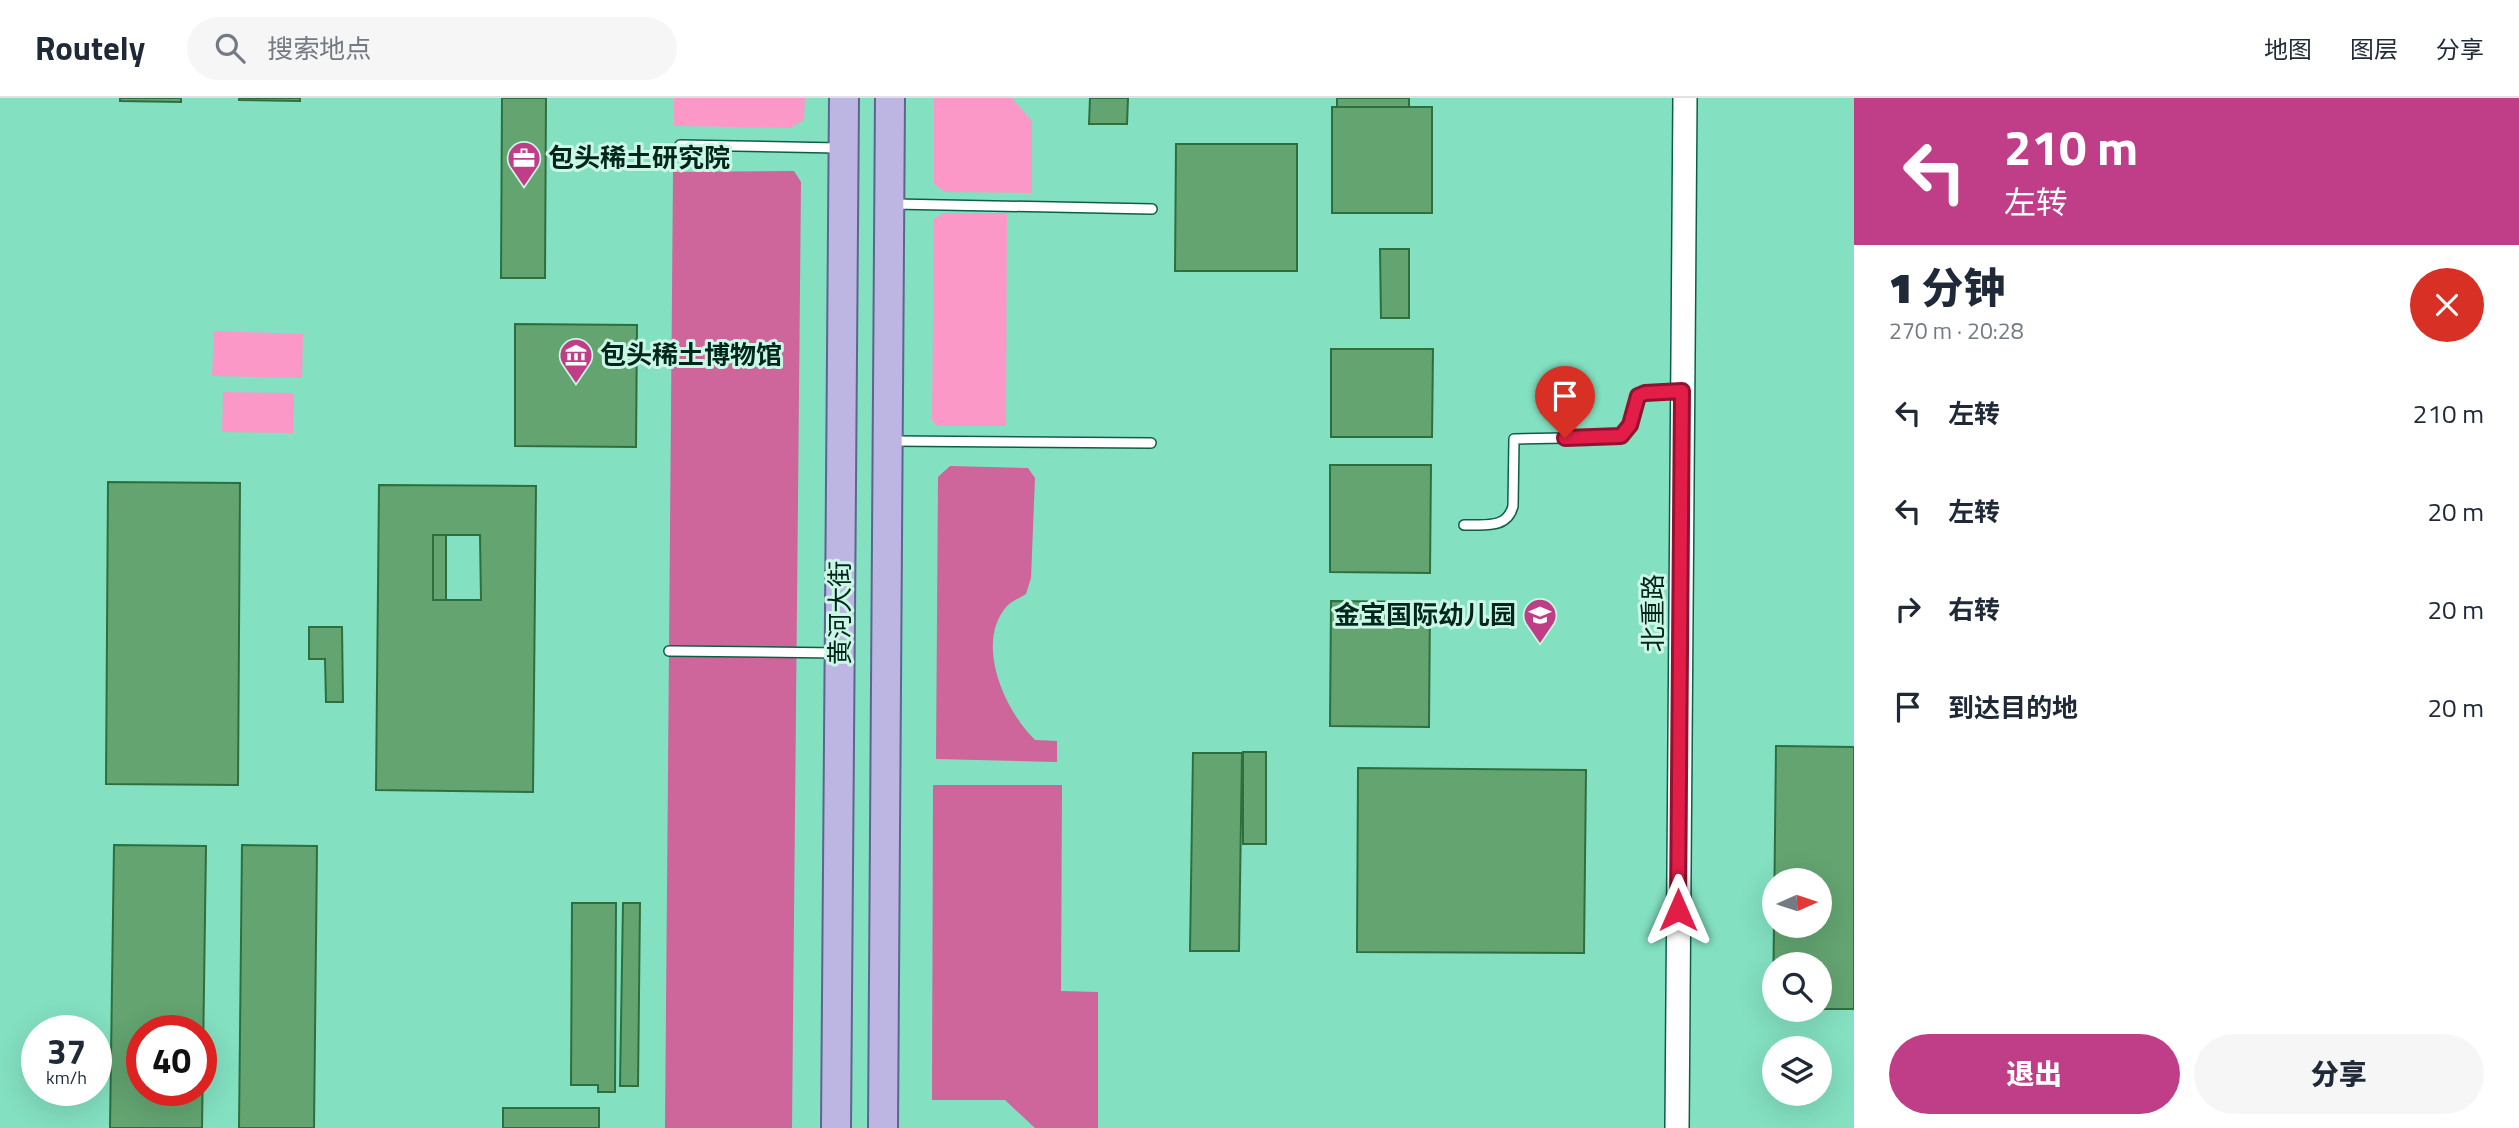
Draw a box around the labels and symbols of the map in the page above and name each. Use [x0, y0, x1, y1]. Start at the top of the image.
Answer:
place label: 包头稀土研究院 [548, 138, 730, 177]
office icon: 包头稀土研究院 [505, 139, 543, 188]
place label: 包头稀土博物馆 [600, 335, 782, 374]
museum icon: 包头稀土博物馆 [557, 336, 595, 385]
pin [1535, 366, 1595, 438]
street label: 黄河大街 [820, 561, 859, 665]
street label: 北重路 [1633, 574, 1672, 652]
place label: 金宝国际幼儿园 [1334, 595, 1516, 634]
school or university icon: 金宝国际幼儿园 [1521, 596, 1559, 645]
north arrow [1762, 868, 1832, 938]
position arrow [1641, 873, 1715, 947]
speed limit sign: 40 [126, 1015, 217, 1106]

